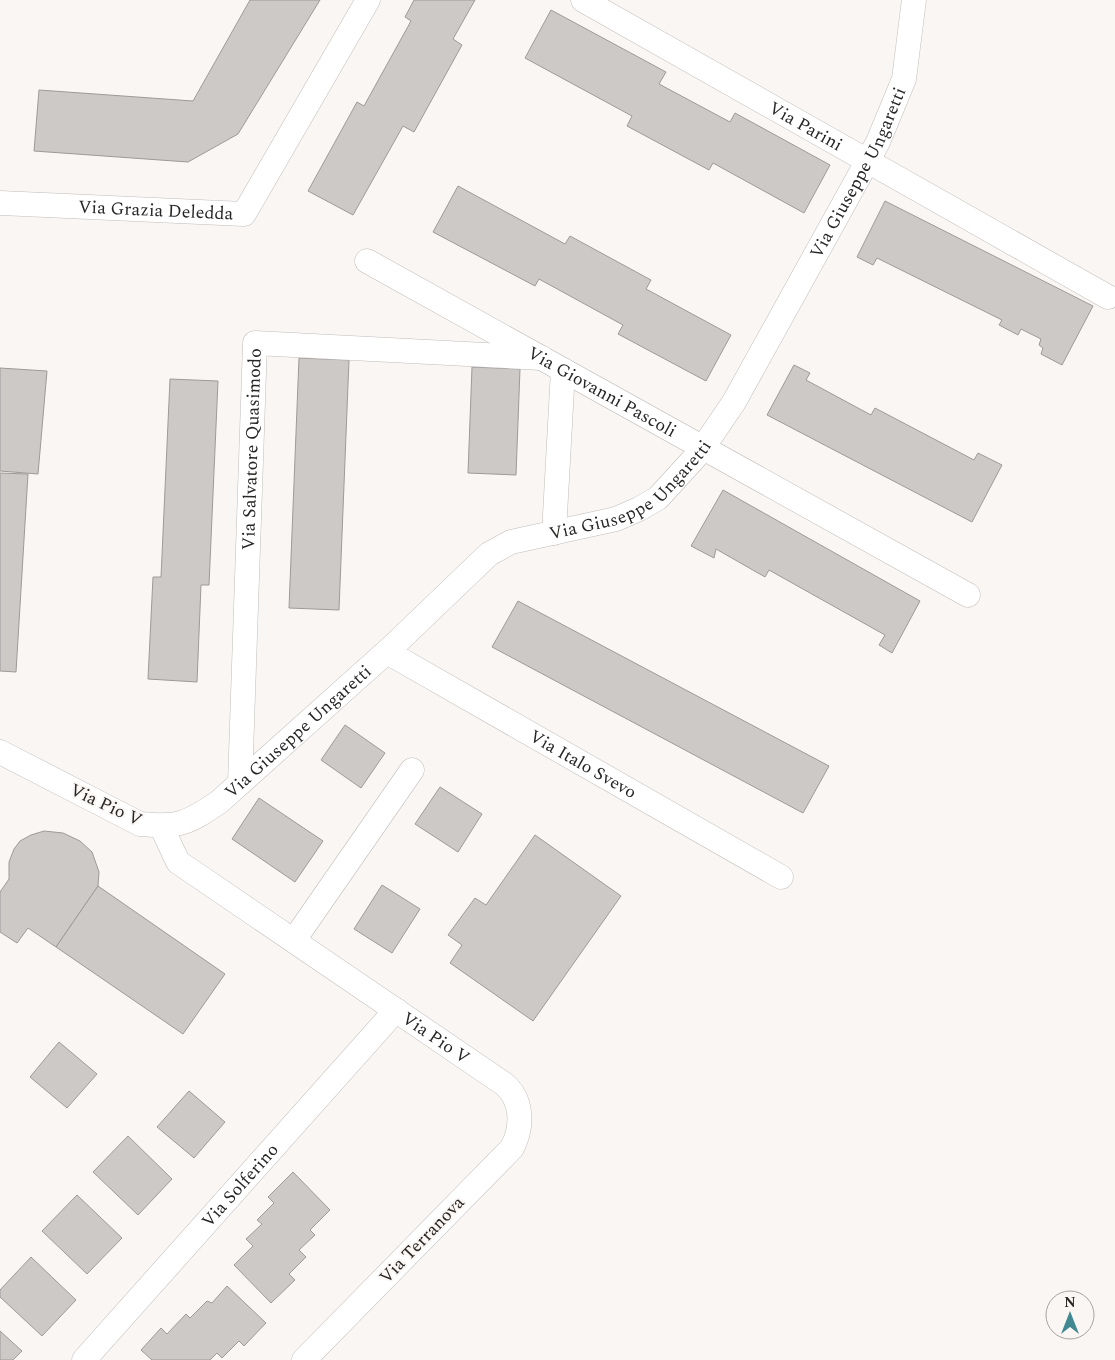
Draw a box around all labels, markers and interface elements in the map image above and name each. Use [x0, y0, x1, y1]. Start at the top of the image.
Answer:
street label: Via Giuseppe Ungaretti [803, 83, 913, 263]
street label: Via Parini [764, 94, 848, 158]
street label: Via Grazia Deledda [78, 193, 234, 227]
street label: Via Giovanni Pascoli [523, 339, 682, 444]
street label: Via Salvatore Quasimodo [234, 348, 268, 551]
street label: Via Giuseppe Ungaretti [547, 434, 718, 547]
street label: Via Giuseppe Ungaretti [218, 658, 377, 805]
street label: Via Italo Svevo [525, 723, 642, 805]
street label: Via Pio V [65, 777, 147, 833]
street label: Via Pio V [397, 1005, 475, 1071]
street label: Via Solferino [195, 1137, 285, 1234]
street label: Via Terranova [373, 1190, 471, 1290]
north arrow [1045, 1290, 1095, 1340]
text: N [1064, 1292, 1076, 1313]

